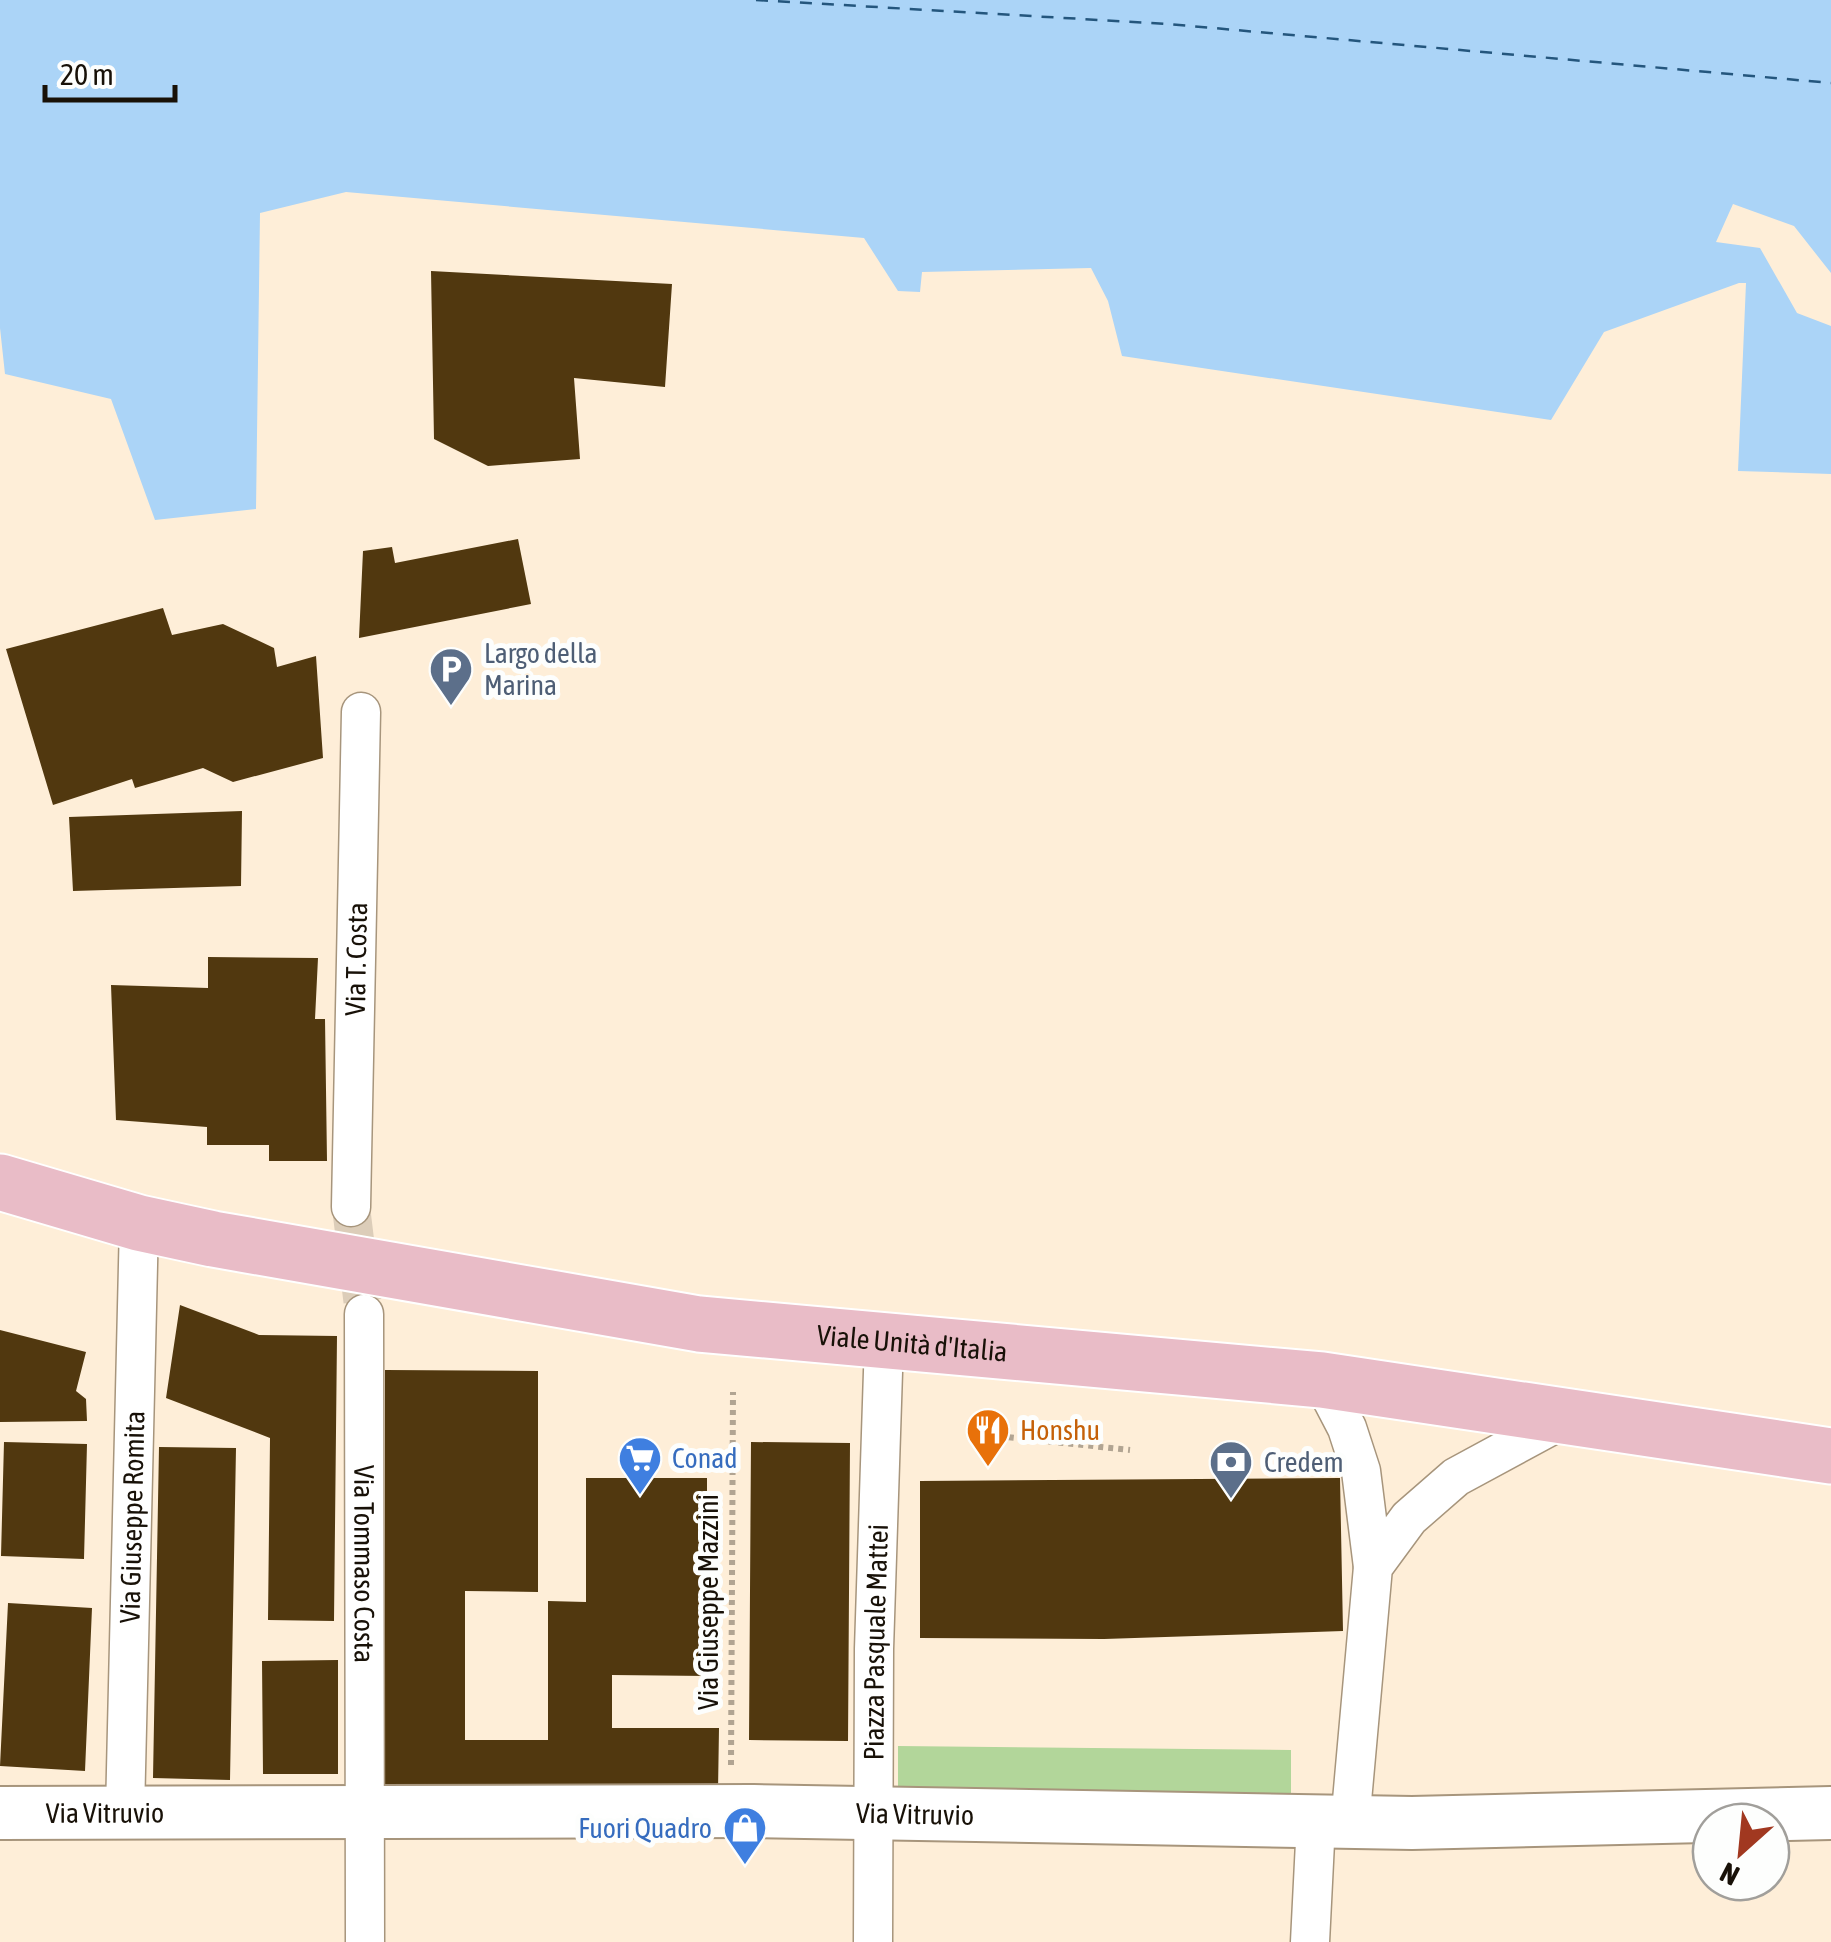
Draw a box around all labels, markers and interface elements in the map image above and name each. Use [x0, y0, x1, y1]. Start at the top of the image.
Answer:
scale bar [45, 40, 175, 102]
text: 20 m [60, 57, 114, 91]
place label: Largo della Marina [484, 637, 598, 701]
parking icon: Largo della Marina [428, 646, 474, 707]
street label: Via T. Costa [339, 902, 373, 1016]
street label: Viale Unità d'Italia [815, 1319, 1009, 1368]
restaurant icon: Honshu [965, 1407, 1011, 1468]
street label: Via Giuseppe Romita [113, 1410, 151, 1624]
place label: Honshu [1020, 1414, 1100, 1446]
supermarket icon: Conad [617, 1435, 663, 1496]
bank icon: Credem [1208, 1439, 1254, 1500]
place label: Conad [672, 1442, 738, 1474]
place label: Credem [1264, 1446, 1344, 1478]
street label: Via Tommaso Costa [348, 1465, 381, 1663]
street label: Via Giuseppe Mazzini [692, 1494, 724, 1710]
street label: Piazza Pasquale Mattei [858, 1523, 894, 1760]
street label: Via Vitruvio [46, 1797, 164, 1829]
street label: Via Vitruvio [856, 1797, 974, 1831]
north arrow [1691, 1802, 1791, 1902]
shop icon: Fuori Quadro [722, 1805, 768, 1866]
place label: Fuori Quadro [578, 1812, 712, 1844]
text: N [1715, 1856, 1744, 1892]

